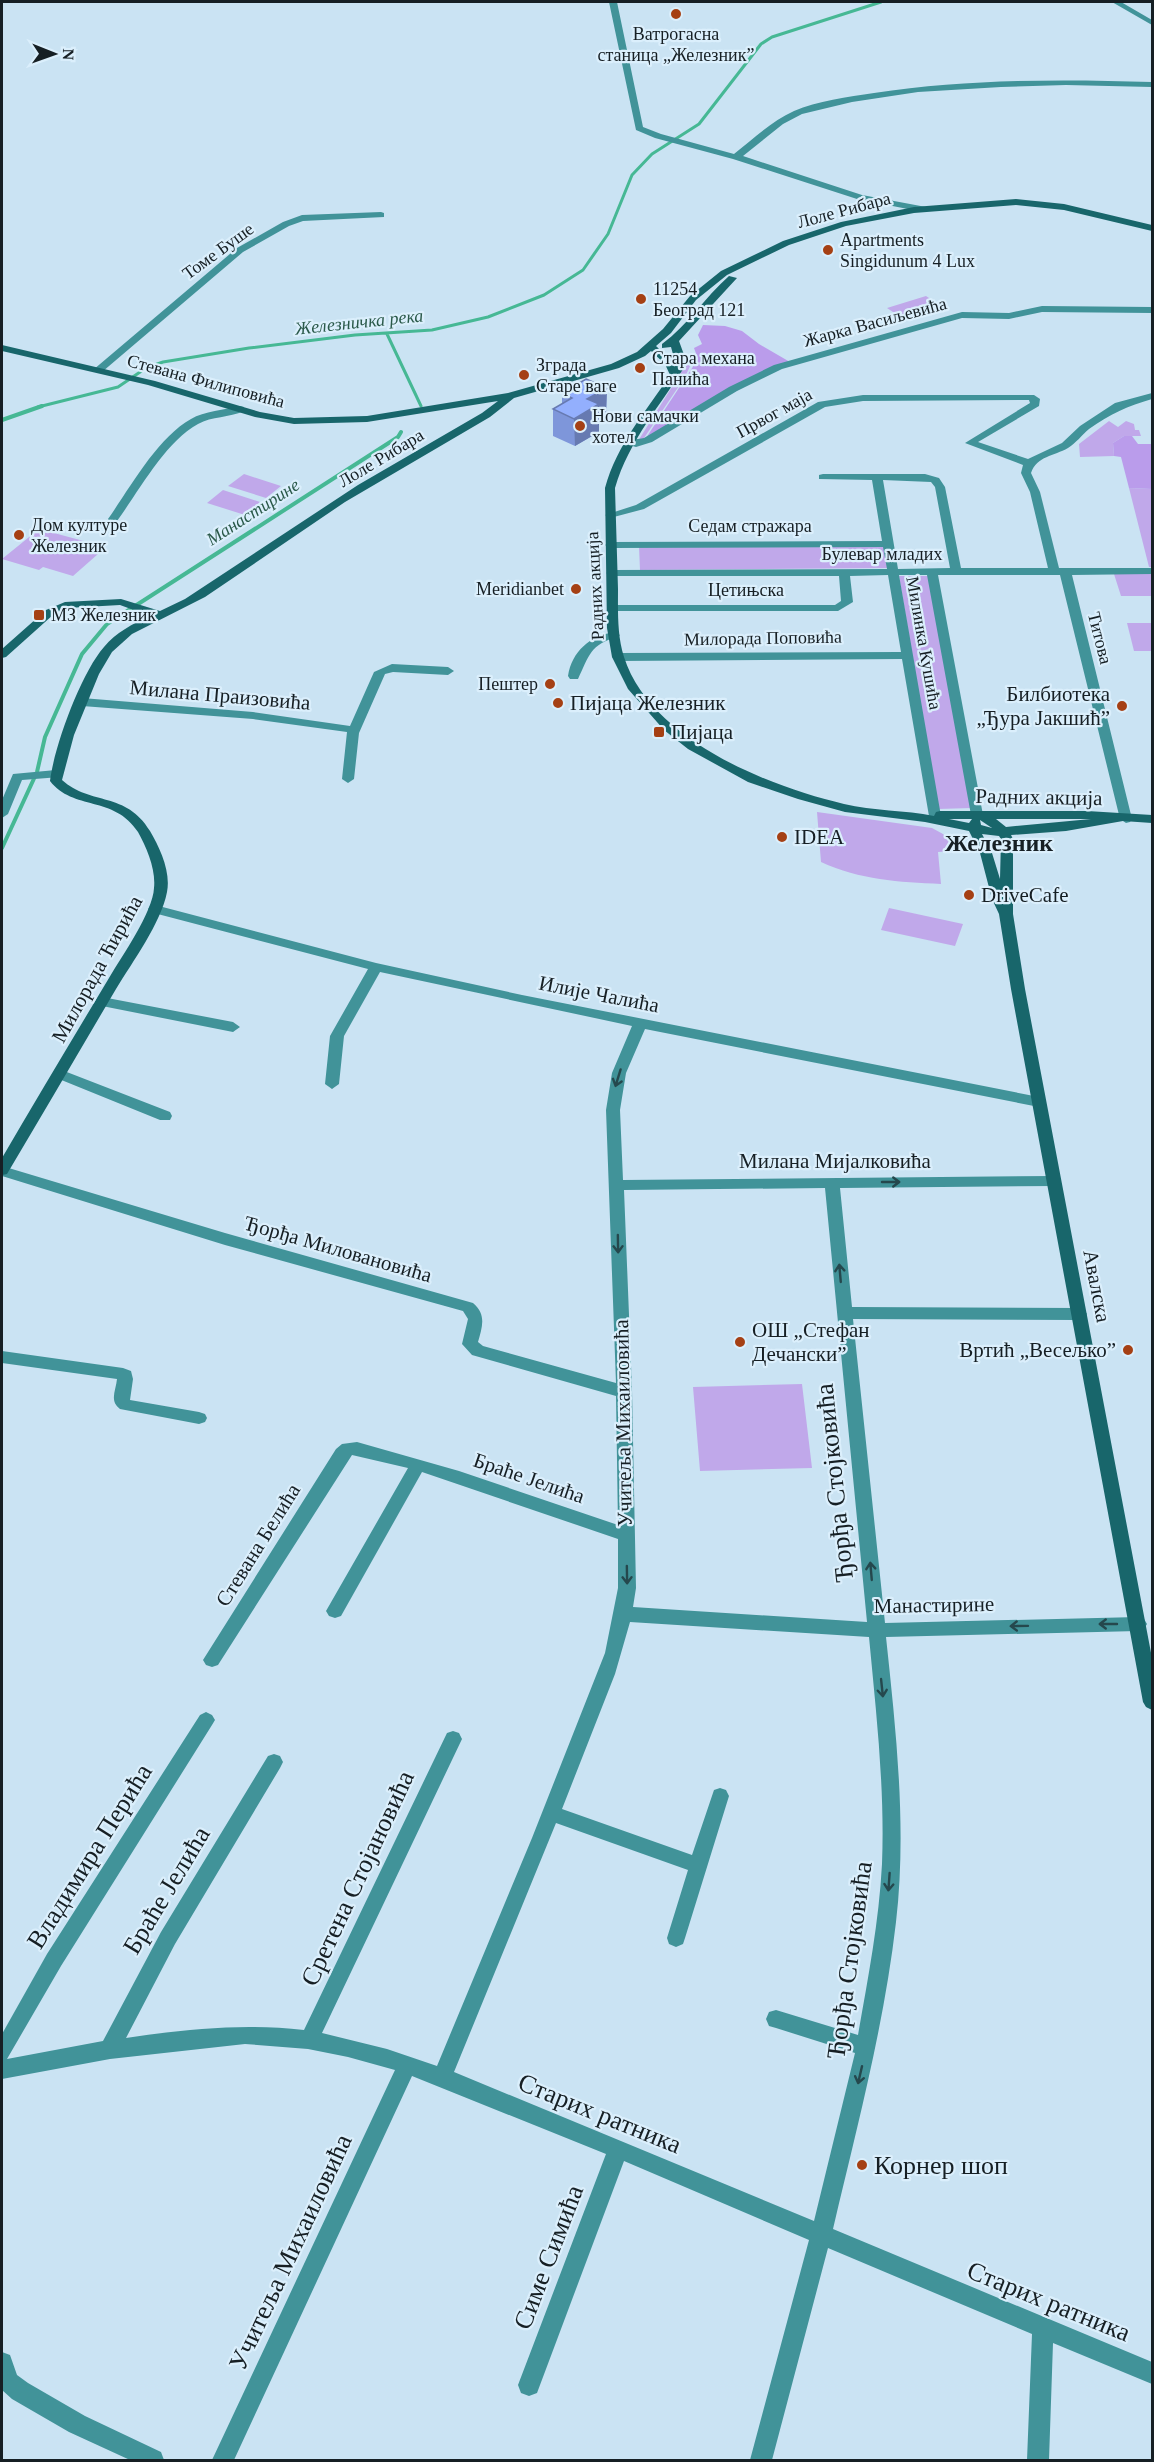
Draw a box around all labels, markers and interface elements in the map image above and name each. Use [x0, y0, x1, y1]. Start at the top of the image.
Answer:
marker: Ватрогасна станица „Железник” [669, 7, 683, 21]
north arrow [24, 24, 84, 84]
place label: Ватрогасна станица „Железник” [598, 24, 754, 65]
text: N [60, 48, 77, 61]
street label: Лоле Рибара [795, 188, 893, 232]
street label: Томе Буше [179, 219, 257, 283]
place label: Apartments Singidunum 4 Lux [840, 230, 975, 271]
marker: Apartments Singidunum 4 Lux [821, 243, 835, 257]
place label: 11254 Београд 121 [653, 279, 745, 320]
marker: 11254 Београд 121 [634, 292, 648, 306]
street label: Жарка Васиљевића [801, 293, 949, 351]
water label: Железничка река [293, 305, 424, 339]
place label: Стара механа Панића [652, 348, 755, 389]
street label: Стевана Филиповића [125, 350, 287, 412]
place label: Зграда Старе ваге [536, 355, 617, 396]
marker: Стара механа Панића [633, 361, 647, 375]
marker: Зграда Старе ваге [517, 368, 531, 382]
street label: Првог маја [733, 384, 815, 442]
place label: Нови самачки хотел [592, 406, 699, 447]
marker: Нови самачки хотел [573, 419, 587, 433]
street label: Лоле Рибара [335, 425, 427, 491]
water label: Манастирине [202, 475, 303, 550]
place label: Дом културе Железник [31, 515, 127, 556]
street label: Седам стражара [688, 516, 812, 536]
marker: Дом културе Железник [12, 528, 26, 542]
street label: Радних акција [582, 531, 608, 641]
street label: Булевар младих [822, 544, 942, 564]
street label: Милинка Кушића [902, 575, 946, 711]
place label: Meridianbet [476, 579, 564, 599]
street label: Цетињска [708, 580, 784, 600]
marker: Meridianbet [569, 582, 583, 596]
place label: МЗ Железник [51, 605, 156, 625]
marker: МЗ Железник [32, 608, 46, 622]
street label: Титова [1084, 610, 1116, 666]
street label: Милорада Поповића [684, 627, 842, 649]
place label: Пештер [478, 674, 538, 694]
street label: Милана Праизовића [129, 675, 312, 715]
marker: Пештер [543, 677, 557, 691]
place label: Билбиотека „Ђура Јакшић” [976, 682, 1111, 730]
place label: Пијаца Железник [570, 691, 726, 715]
marker: Пијаца Железник [551, 696, 565, 710]
marker: Билбиотека „Ђура Јакшић” [1115, 699, 1129, 713]
place label: Пијаца [671, 720, 734, 744]
marker: Пијаца [652, 725, 666, 739]
street label: Радних акција [975, 784, 1103, 810]
place label: IDEA [794, 825, 845, 849]
marker: IDEA [775, 830, 789, 844]
district label: Железник [945, 830, 1053, 856]
place label: DriveCafe [981, 883, 1068, 907]
marker: DriveCafe [962, 888, 976, 902]
street label: Милорада Ћирића [47, 891, 148, 1047]
street label: Илије Чалића [537, 971, 662, 1018]
one-way arrow [612, 1068, 623, 1087]
street label: Милана Мијалковића [739, 1149, 932, 1173]
one-way arrow [880, 1176, 900, 1188]
street label: Ђорђа Миловановића [241, 1211, 435, 1287]
one-way arrow [612, 1233, 624, 1253]
street label: Авалска [1078, 1248, 1116, 1325]
one-way arrow [834, 1263, 845, 1283]
street label: Учитеља Михаиловића [609, 1318, 637, 1527]
place label: ОШ „Стефан Дечански” [752, 1318, 870, 1366]
marker: ОШ „Стефан Дечански” [733, 1335, 747, 1349]
place label: Вртић „Весељко” [959, 1338, 1116, 1362]
marker: Вртић „Весељко” [1121, 1343, 1135, 1357]
street label: Ђорђа Стојковића [810, 1382, 859, 1584]
street label: Браће Јелића [470, 1448, 588, 1508]
street label: Стевана Белића [211, 1479, 306, 1611]
one-way arrow [865, 1562, 876, 1582]
one-way arrow [621, 1564, 633, 1584]
street label: Манастирине [874, 1592, 994, 1618]
one-way arrow [1098, 1618, 1118, 1630]
one-way arrow [1010, 1620, 1030, 1632]
one-way arrow [877, 1677, 888, 1697]
street label: Владимира Перића [21, 1758, 158, 1954]
street label: Сретена Стојановића [295, 1766, 420, 1990]
street label: Браће Јелића [117, 1821, 216, 1959]
street label: Ђорђа Стојковића [821, 1859, 878, 2061]
one-way arrow [884, 1872, 895, 1892]
one-way arrow [853, 2065, 865, 2084]
street label: Старих ратника [514, 2068, 686, 2160]
street label: Учитеља Михаиловића [223, 2129, 358, 2375]
place label: Корнер шоп [874, 2151, 1008, 2180]
marker: Корнер шоп [855, 2158, 869, 2172]
street label: Симе Симића [508, 2181, 589, 2333]
street label: Старих ратника [963, 2256, 1135, 2348]

